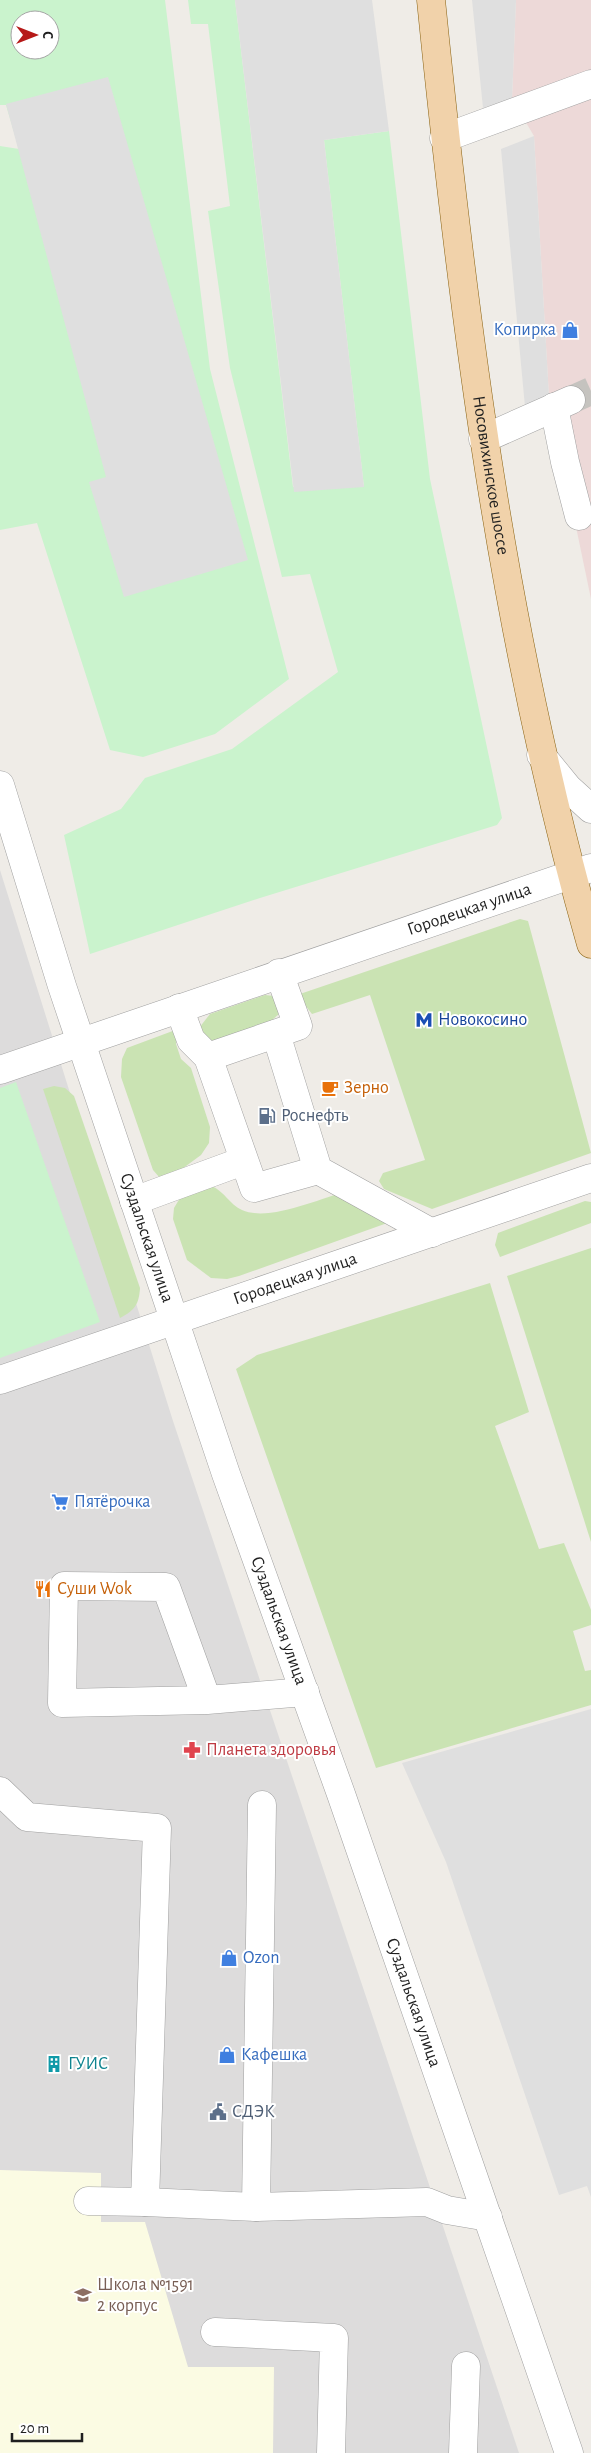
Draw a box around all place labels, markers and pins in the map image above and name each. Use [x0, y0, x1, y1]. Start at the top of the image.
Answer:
shop icon: Копирка [560, 320, 580, 340]
place label: Копирка [494, 321, 556, 339]
metro station icon: Новокосино [414, 1010, 434, 1030]
place label: Новокосино [438, 1011, 527, 1029]
cafe icon: Зерно [320, 1078, 340, 1098]
place label: Зерно [344, 1079, 389, 1097]
fuel station icon: Роснефть [257, 1106, 277, 1126]
place label: Роснефть [281, 1107, 349, 1125]
supermarket icon: Пятёрочка [50, 1492, 70, 1512]
place label: Пятёрочка [74, 1493, 151, 1511]
restaurant icon: Суши Wok [33, 1579, 53, 1599]
place label: Суши Wok [57, 1580, 133, 1598]
pharmacy icon: Планета здоровья [182, 1740, 202, 1760]
place label: Планета здоровья [206, 1741, 337, 1759]
shop icon: Ozon [219, 1948, 239, 1968]
place label: Ozon [243, 1949, 280, 1967]
shop icon: Кафешка [217, 2045, 237, 2065]
place label: Кафешка [241, 2046, 307, 2064]
building icon: ГУИС [44, 2054, 64, 2074]
place label: ГУИС [68, 2055, 108, 2073]
public building icon: СДЭК [208, 2102, 228, 2122]
place label: СДЭК [232, 2103, 275, 2121]
place label: Школа №1591 2 корпус [97, 2276, 194, 2315]
school or university icon: Школа №1591 2 корпус [73, 2285, 93, 2305]

